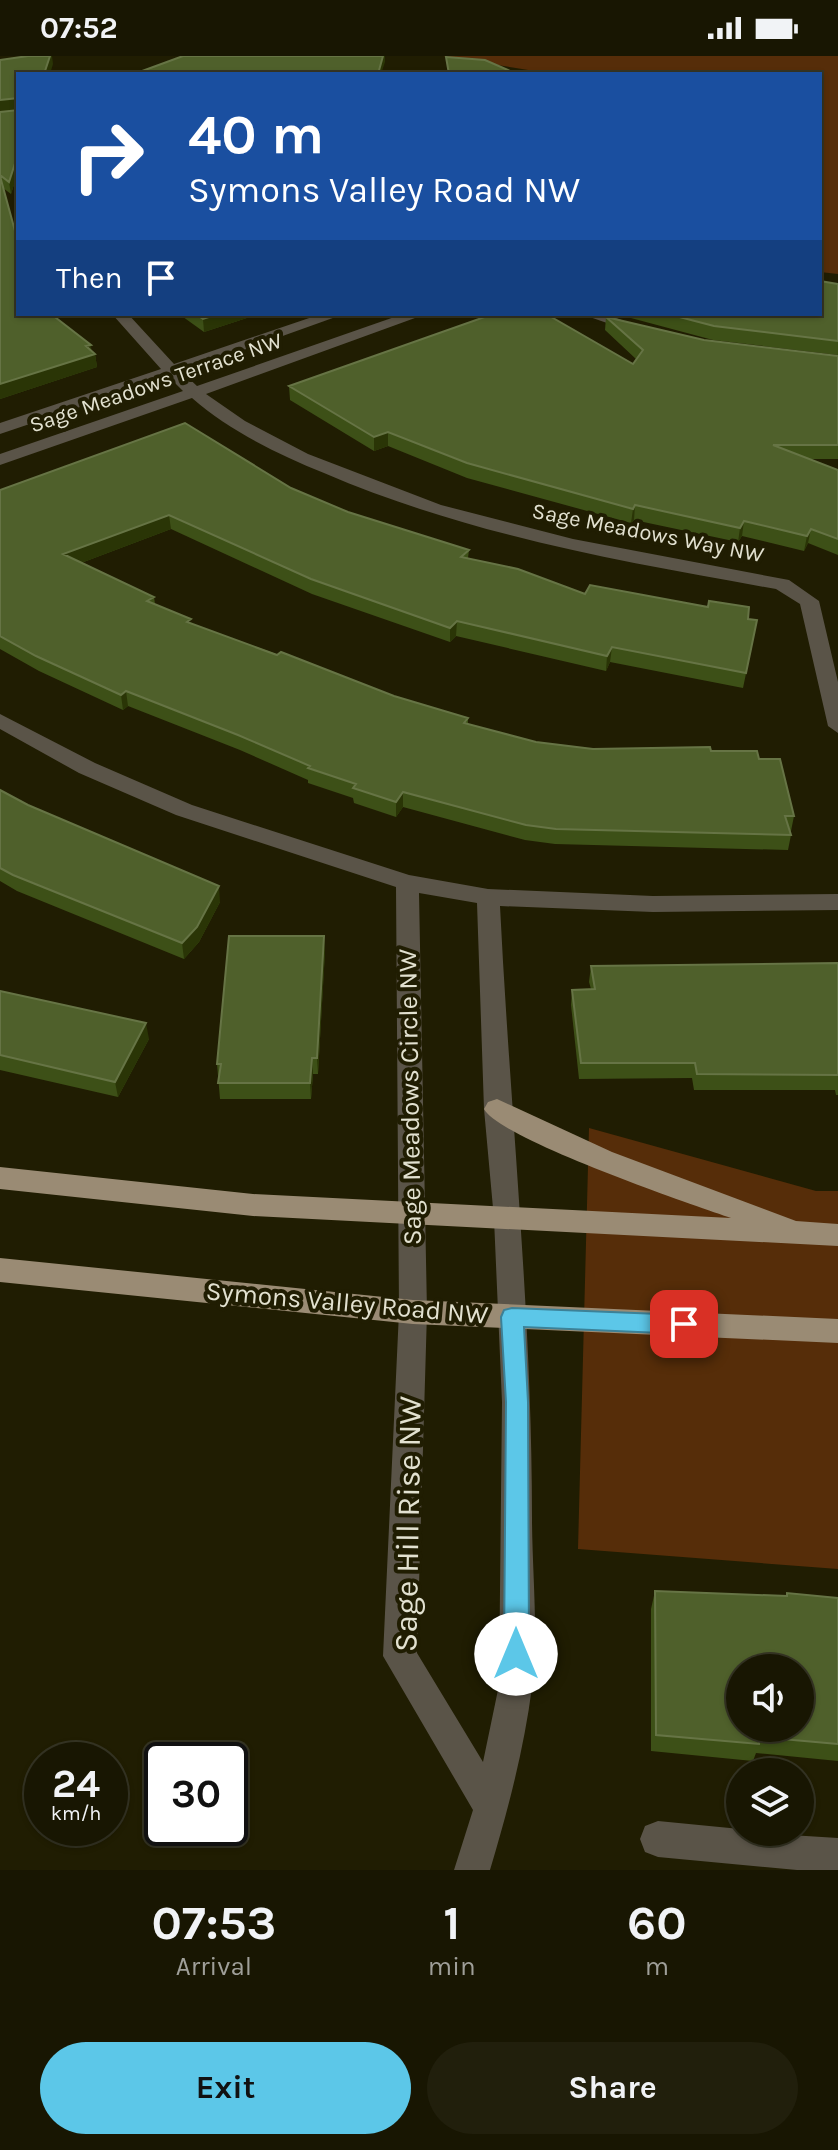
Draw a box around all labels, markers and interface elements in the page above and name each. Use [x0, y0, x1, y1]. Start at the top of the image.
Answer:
text: 07:52 [40, 10, 118, 46]
text: 40 m [188, 102, 324, 167]
icon: right [56, 104, 160, 208]
text: Symons Valley Road NW [188, 169, 580, 211]
icon: arrive [139, 256, 183, 300]
text: Then [56, 260, 123, 296]
street label: Sage Meadows Terrace NW [26, 327, 286, 439]
street label: Sage Meadows Way NW [530, 498, 766, 568]
street label: Sage Meadows Circle NW [392, 948, 428, 1246]
street label: Symons Valley Road NW [205, 1275, 489, 1331]
pin [650, 1290, 718, 1358]
icon: arrive [662, 1302, 706, 1346]
street label: Sage Hill Rise NW [387, 1395, 429, 1652]
position arrow [474, 1612, 558, 1696]
map controls [726, 1654, 814, 1846]
button: sound [726, 1654, 814, 1742]
speed limit sign: 30 [144, 1742, 248, 1846]
button: layers [726, 1758, 814, 1846]
text: 24 [52, 1760, 100, 1807]
text: km/h [51, 1802, 101, 1825]
text: 07:53 [151, 1895, 276, 1951]
text: 1 [443, 1895, 460, 1951]
text: 60 [627, 1895, 687, 1951]
text: Arrival [176, 1951, 252, 1982]
text: min [428, 1951, 476, 1982]
text: m [645, 1951, 669, 1982]
button: Exit [40, 2042, 411, 2134]
button: Share [427, 2042, 798, 2134]

